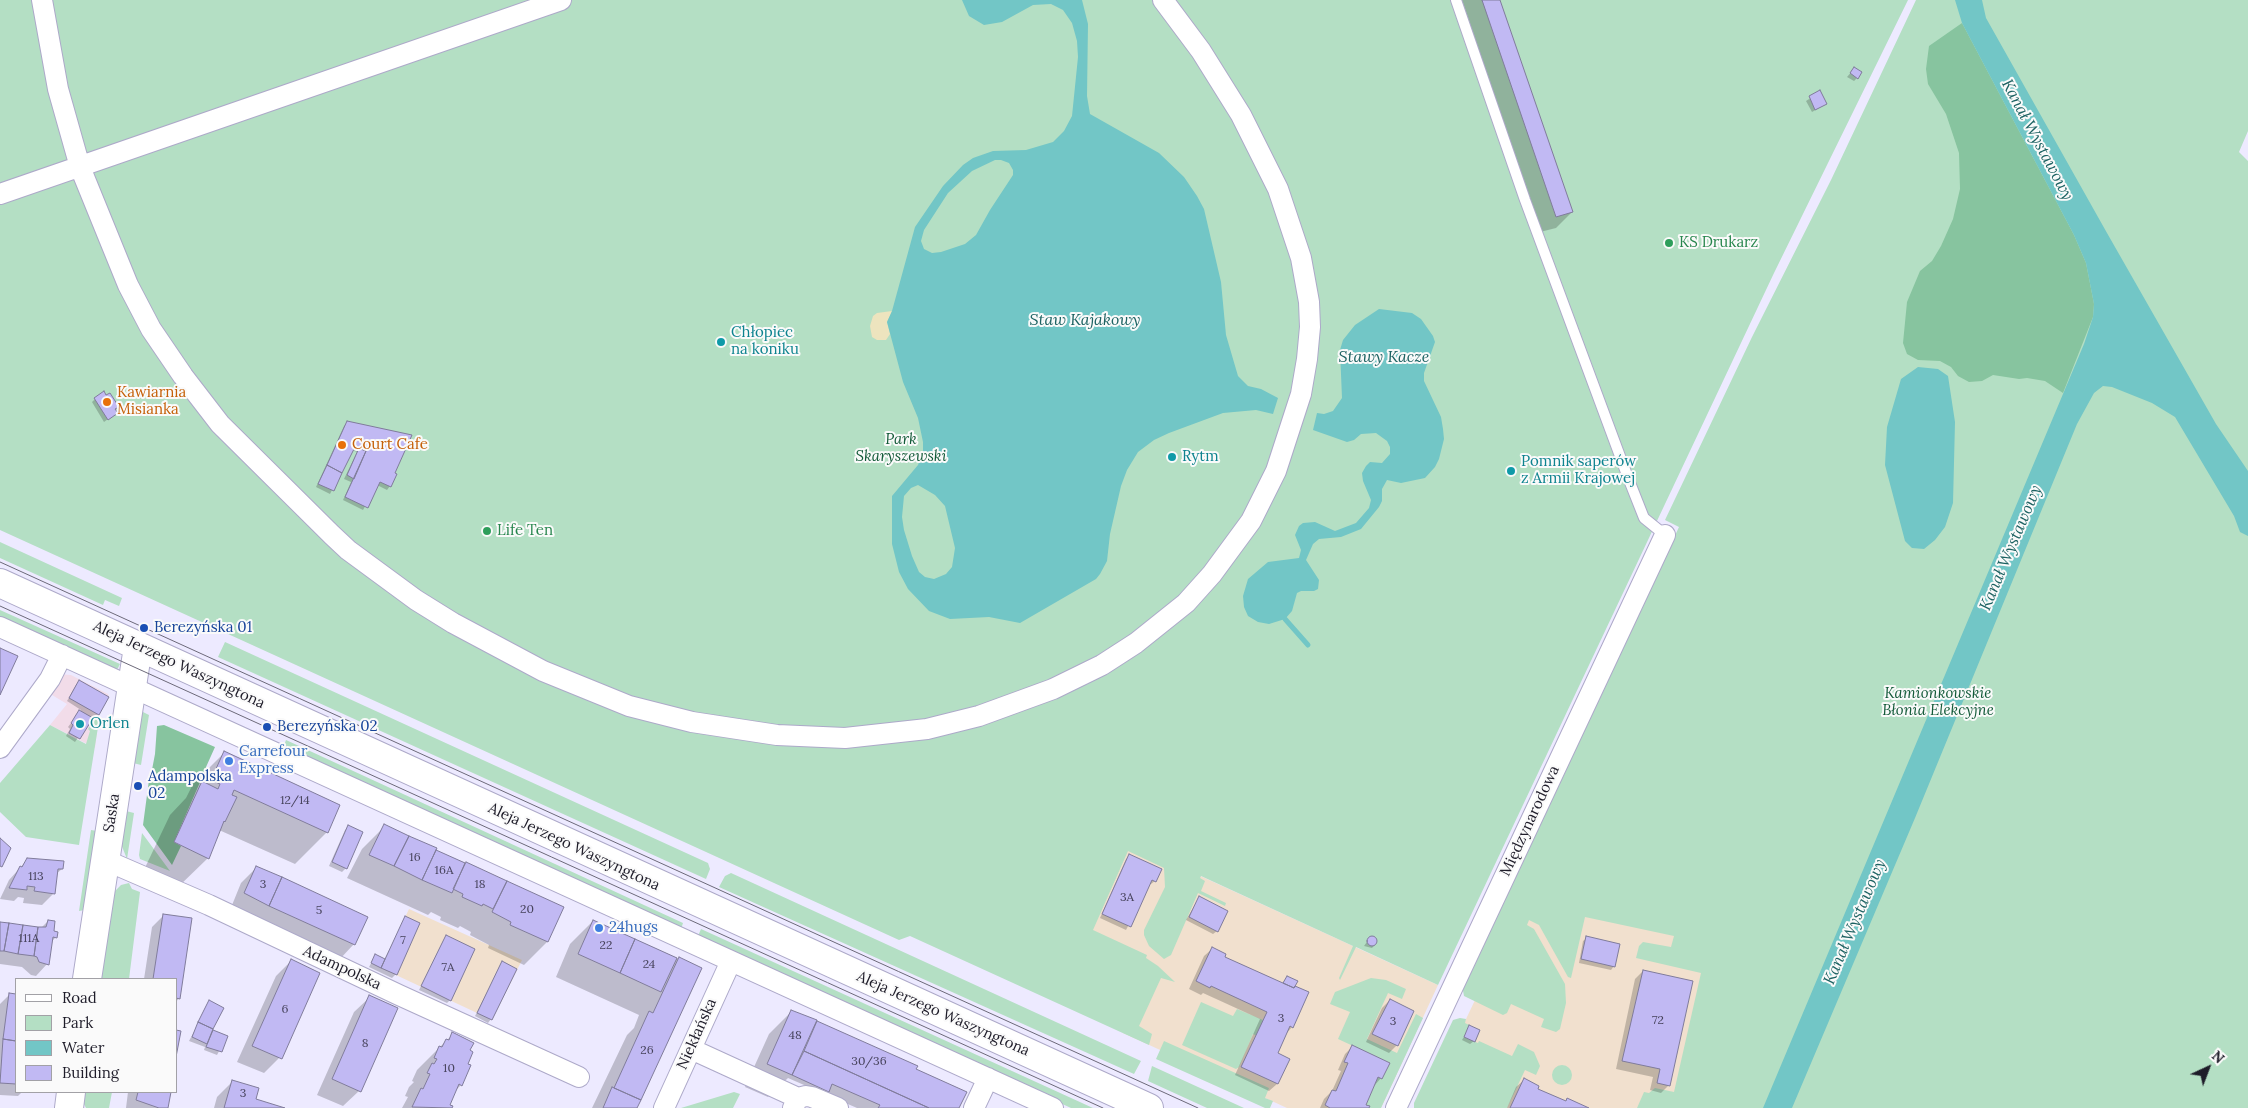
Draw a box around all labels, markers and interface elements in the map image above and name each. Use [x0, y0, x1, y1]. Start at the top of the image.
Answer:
water label: Kanał Wystawowy [1997, 76, 2077, 204]
place label: KS Drukarz [1679, 234, 1758, 252]
marker: KS Drukarz [1663, 237, 1675, 249]
water label: Staw Kajakowy [1030, 310, 1140, 330]
place label: Chłopiec na koniku [731, 324, 799, 359]
marker: Chłopiec na koniku [715, 336, 727, 348]
water label: Stawy Kacze [1339, 347, 1429, 367]
place label: Kawiarnia Misianka [117, 384, 186, 419]
marker: Kawiarnia Misianka [101, 396, 113, 408]
park label: Park Skaryszewski [856, 431, 946, 466]
place label: Court Cafe [352, 436, 428, 454]
marker: Court Cafe [336, 439, 348, 451]
place label: Rytm [1182, 448, 1219, 466]
marker: Rytm [1166, 451, 1178, 463]
place label: Pomnik saperów z Armii Krajowej [1521, 453, 1636, 488]
marker: Pomnik saperów z Armii Krajowej [1505, 465, 1517, 477]
water label: Kanał Wystawowy [1976, 483, 2046, 613]
place label: Life Ten [497, 522, 553, 540]
marker: Life Ten [481, 525, 493, 537]
street label: Aleja Jerzego Waszyngtona [90, 617, 268, 713]
place label: Berezyńska 01 [154, 619, 252, 637]
marker: Berezyńska 01 [138, 622, 150, 634]
park label: Kamionkowskie Błonia Elekcyjne [1882, 685, 1994, 720]
place label: Orlen [90, 715, 130, 733]
marker: Orlen [74, 718, 86, 730]
place label: Berezyńska 02 [277, 718, 378, 736]
marker: Berezyńska 02 [261, 721, 273, 733]
place label: Carrefour Express [239, 743, 307, 778]
marker: Carrefour Express [223, 755, 235, 767]
street label: Międzynarodowa [1497, 763, 1563, 879]
place label: Adampolska 02 [148, 768, 232, 803]
marker: Adampolska 02 [132, 780, 144, 792]
street label: Saska [100, 792, 124, 834]
house number: 12/14 [280, 794, 310, 808]
street label: Aleja Jerzego Waszyngtona [485, 799, 663, 895]
house number: 16 [409, 851, 421, 865]
water label: Kanał Wystawowy [1820, 857, 1890, 987]
house number: 16A [435, 864, 453, 878]
house number: 113 [28, 870, 44, 884]
house number: 3 [260, 878, 266, 892]
house number: 18 [474, 878, 486, 892]
house number: 3A [1120, 891, 1134, 905]
house number: 20 [520, 903, 534, 917]
house number: 5 [316, 904, 322, 918]
place label: 24hugs [609, 919, 658, 937]
marker: 24hugs [593, 922, 605, 934]
house number: 111A [19, 932, 39, 946]
house number: 7 [400, 934, 406, 948]
house number: 22 [600, 939, 612, 953]
street label: Adampolska [300, 942, 384, 994]
house number: 24 [643, 958, 655, 972]
house number: 7A [442, 961, 454, 975]
street label: Aleja Jerzego Waszyngtona [854, 968, 1032, 1060]
legend [15, 978, 178, 1093]
text: Road [62, 988, 97, 1007]
street label: Niekłańska [673, 996, 721, 1072]
house number: 6 [282, 1003, 288, 1017]
house number: 3 [1278, 1012, 1284, 1026]
text: Park [62, 1013, 93, 1032]
house number: 72 [1652, 1014, 1664, 1028]
house number: 3 [1390, 1015, 1396, 1029]
house number: 48 [788, 1029, 802, 1043]
house number: 8 [362, 1037, 368, 1051]
text: Water [62, 1038, 104, 1057]
north arrow [2183, 1043, 2233, 1093]
house number: 26 [640, 1044, 654, 1058]
text: N [2208, 1047, 2228, 1067]
house number: 30/36 [851, 1055, 887, 1069]
house number: 10 [443, 1062, 455, 1076]
text: Building [62, 1063, 119, 1082]
house number: 3 [240, 1087, 246, 1101]

